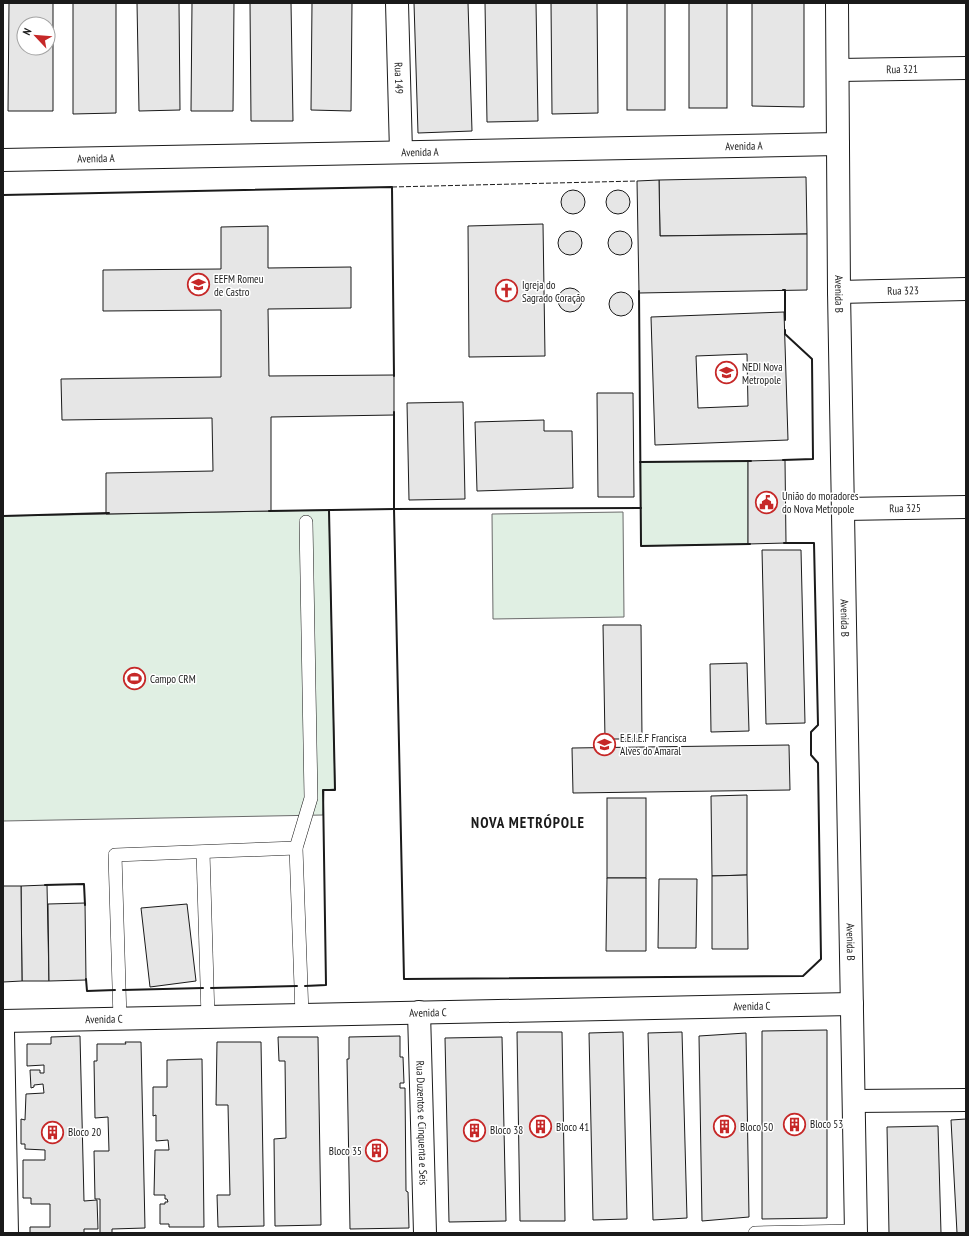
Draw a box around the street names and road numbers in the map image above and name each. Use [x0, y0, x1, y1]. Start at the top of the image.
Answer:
street label: Rua 149 [392, 62, 406, 94]
street label: Rua 321 [886, 62, 918, 76]
street label: Avenida A [725, 138, 763, 153]
street label: Avenida A [401, 145, 440, 159]
street label: Avenida A [77, 151, 116, 166]
street label: Avenida B [832, 275, 846, 313]
street label: Rua 323 [887, 283, 919, 298]
street label: Rua 325 [889, 501, 921, 515]
street label: Avenida B [838, 599, 852, 637]
street label: Avenida B [843, 923, 858, 961]
street label: Avenida C [733, 999, 771, 1013]
street label: Avenida C [409, 1005, 447, 1020]
street label: Avenida C [85, 1012, 123, 1026]
street label: Rua Duzentos e Cinquenta e Seis [413, 1061, 431, 1186]

